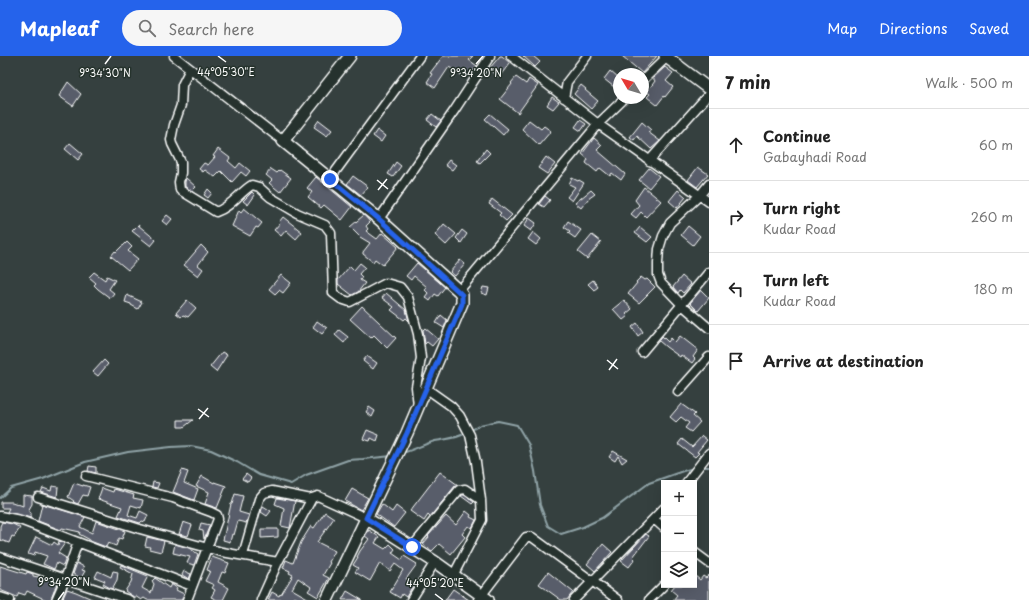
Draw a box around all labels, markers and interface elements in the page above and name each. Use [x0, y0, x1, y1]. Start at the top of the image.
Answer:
search box [122, 10, 402, 46]
text: Mapleaf [20, 14, 98, 42]
icon: search [136, 17, 158, 39]
text: Search here [168, 17, 254, 40]
text: Map [827, 18, 857, 39]
text: Directions [879, 18, 947, 39]
text: Saved [969, 18, 1009, 39]
text: 44°05'30"E [197, 64, 255, 79]
text: 9°34'30"N [79, 65, 131, 80]
text: 9°34'20"N [450, 65, 502, 80]
north arrow [613, 68, 649, 104]
text: 7 min [725, 69, 771, 95]
text: Walk · 500 m [925, 73, 1013, 92]
text: Continue [763, 124, 831, 147]
icon: ahead [725, 134, 747, 156]
text: 60 m [979, 135, 1013, 154]
text: Gabayhadi Road [763, 147, 867, 166]
route end [321, 170, 339, 188]
text: Turn right [763, 196, 840, 219]
icon: right [725, 206, 747, 228]
text: 260 m [971, 207, 1013, 226]
text: Kudar Road [763, 219, 836, 238]
text: Turn left [763, 268, 829, 291]
icon: left [725, 278, 747, 300]
text: 180 m [974, 279, 1013, 298]
text: Kudar Road [763, 291, 836, 310]
text: Arrive at destination [763, 349, 924, 372]
icon: arrive [725, 350, 747, 372]
map controls [661, 480, 697, 588]
button: + [661, 480, 697, 516]
button: − [661, 516, 697, 552]
route start [403, 538, 421, 556]
button: layers [661, 552, 697, 588]
text: 9°34'20"N [38, 574, 90, 589]
text: 44°05'20"E [406, 575, 464, 590]

